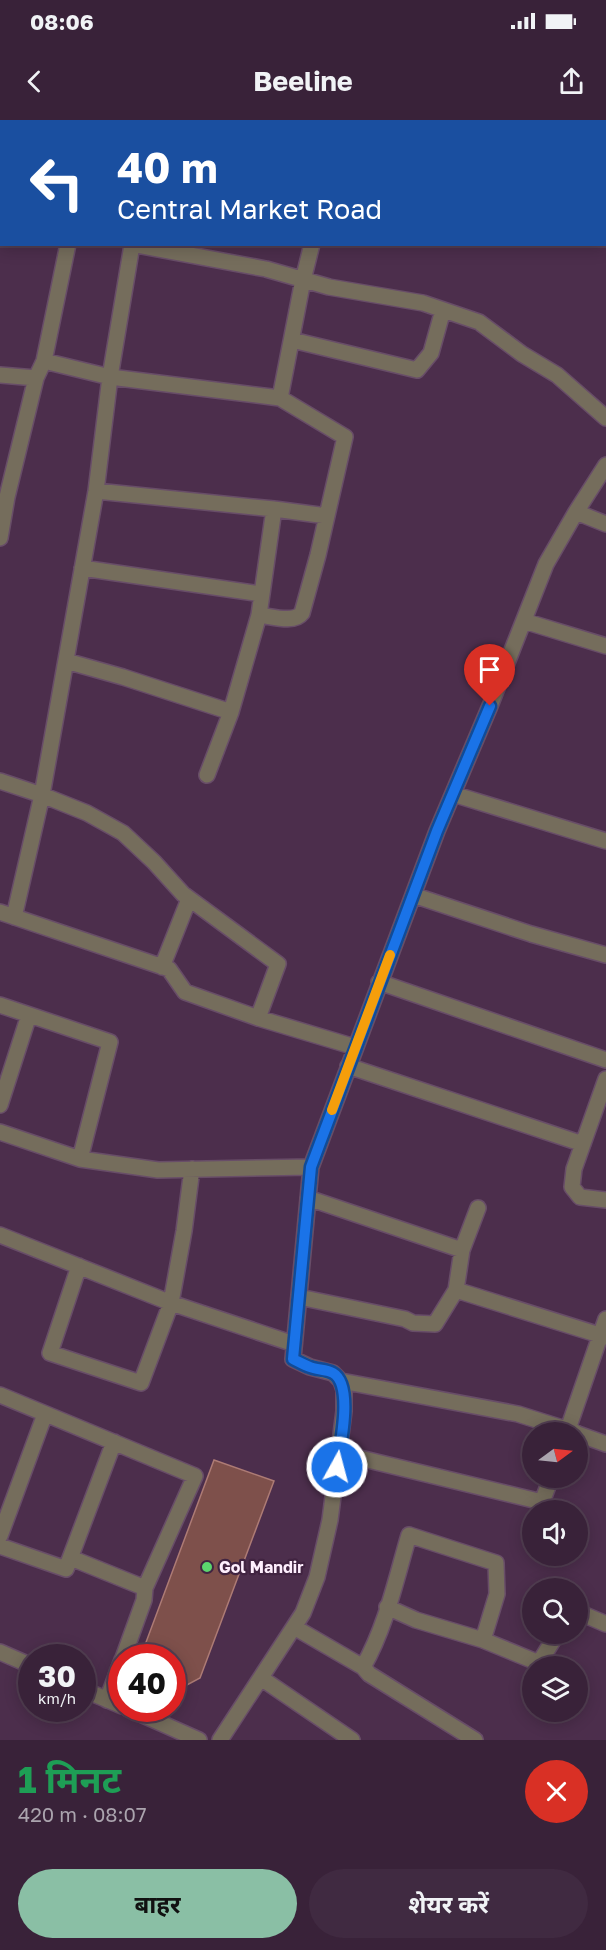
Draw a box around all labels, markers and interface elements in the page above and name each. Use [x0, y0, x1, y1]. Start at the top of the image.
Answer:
text: 08:06 [30, 8, 94, 35]
icon: back [18, 65, 51, 98]
text: Beeline [253, 65, 353, 97]
icon: share [555, 65, 588, 98]
text: 40 m [117, 142, 218, 192]
icon: left [18, 144, 96, 222]
text: Central Market Road [117, 193, 382, 225]
pin [464, 644, 515, 706]
icon: arrive [473, 653, 506, 686]
north arrow [522, 1422, 588, 1488]
map controls [522, 1422, 588, 1722]
position arrow [305, 1435, 369, 1499]
button: sound [522, 1500, 588, 1566]
place label: Gol Mandir [219, 1557, 303, 1577]
marker: Gol Mandir [200, 1560, 214, 1574]
button: search [522, 1578, 588, 1644]
speed limit sign: 40 [108, 1644, 186, 1722]
button: layers [522, 1656, 588, 1722]
text: 30 [38, 1658, 76, 1694]
text: km/h [38, 1689, 76, 1707]
text: 1 मिनट [18, 1758, 121, 1801]
button: close [525, 1760, 588, 1823]
text: 420 m · 08:07 [18, 1802, 147, 1826]
button: बाहर [18, 1869, 297, 1938]
button: शेयर करें [309, 1869, 588, 1938]

